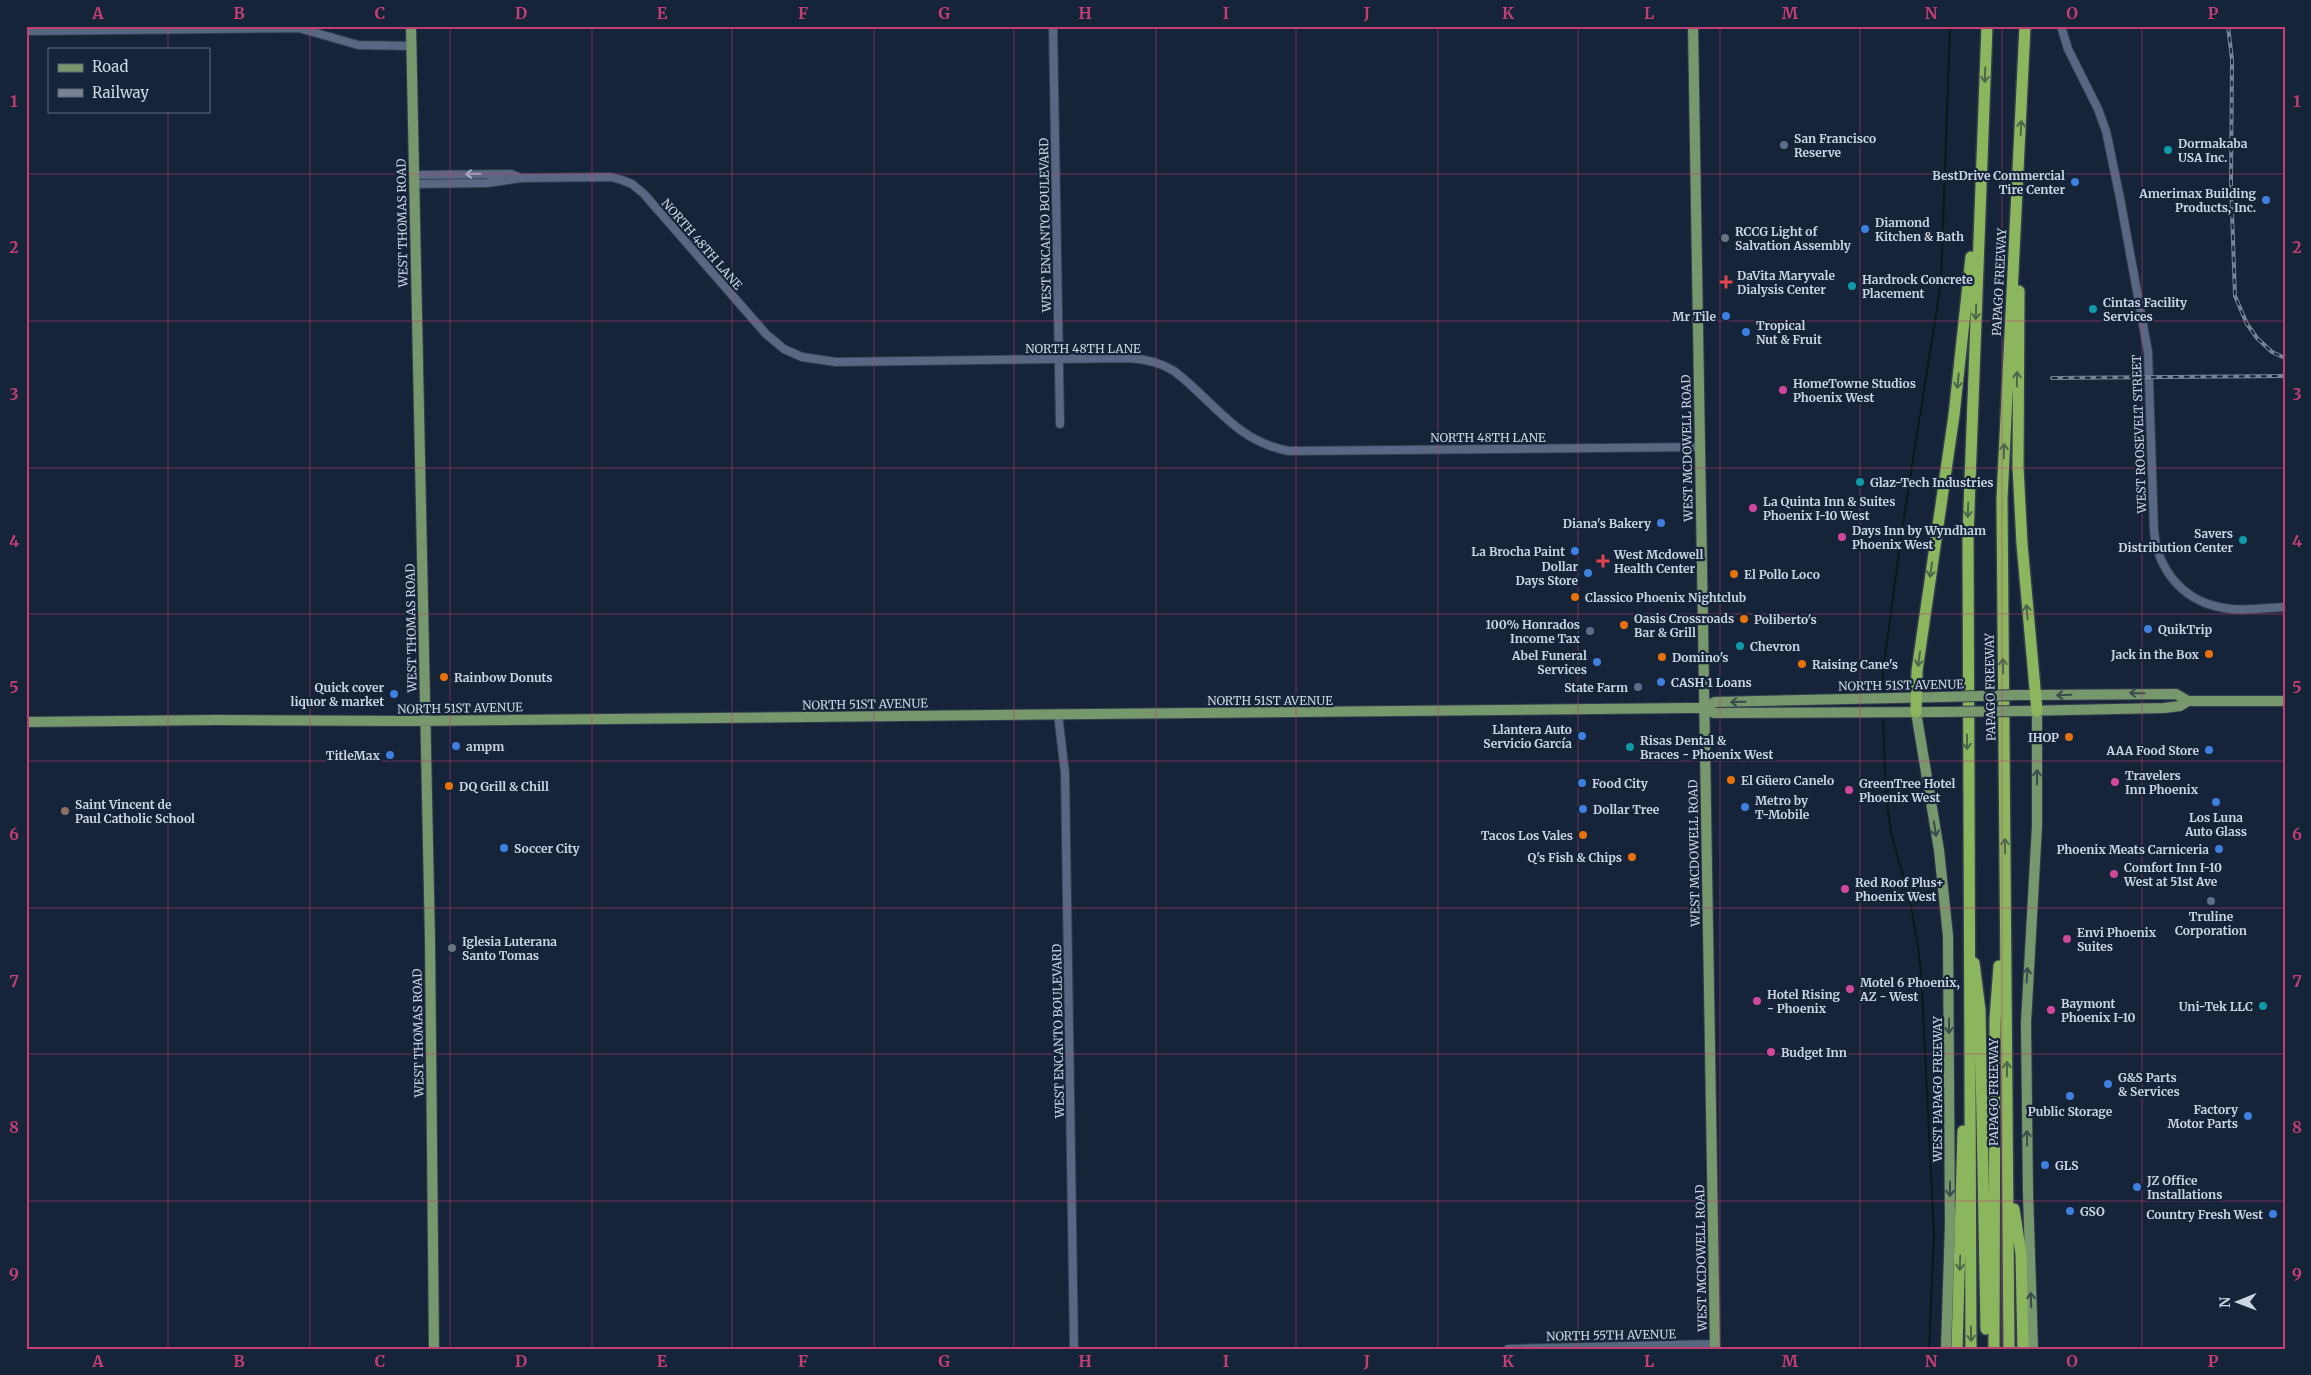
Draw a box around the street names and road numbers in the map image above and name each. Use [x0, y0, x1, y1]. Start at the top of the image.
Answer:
street label: WEST ENCANTO BOULEVARD [1036, 138, 1054, 313]
street label: WEST THOMAS ROAD [393, 158, 411, 289]
street label: NORTH 48TH LANE [659, 196, 746, 293]
street label: PAPAGO FREEWAY [1989, 227, 2009, 336]
street label: NORTH 48TH LANE [1025, 341, 1141, 356]
street label: WEST ROOSEVELT STREET [2129, 354, 2149, 515]
street label: WEST MCDOWELL ROAD [1678, 374, 1696, 523]
street label: NORTH 48TH LANE [1430, 430, 1546, 445]
street label: WEST THOMAS ROAD [402, 563, 420, 694]
street label: PAPAGO FREEWAY [1982, 633, 1998, 741]
street label: NORTH 51ST AVENUE [1838, 676, 1964, 694]
street label: NORTH 51ST AVENUE [1207, 693, 1333, 708]
street label: NORTH 51ST AVENUE [802, 695, 928, 713]
street label: NORTH 51ST AVENUE [397, 699, 523, 717]
street label: WEST MCDOWELL ROAD [1685, 779, 1703, 928]
street label: WEST ENCANTO BOULEVARD [1049, 944, 1067, 1119]
street label: WEST THOMAS ROAD [409, 968, 427, 1099]
street label: WEST PAPAGO FREEWAY [1930, 1016, 1945, 1163]
street label: PAPAGO FREEWAY [1986, 1038, 2001, 1146]
street label: WEST MCDOWELL ROAD [1692, 1184, 1710, 1333]
street label: NORTH 55TH AVENUE [1546, 1326, 1676, 1344]

